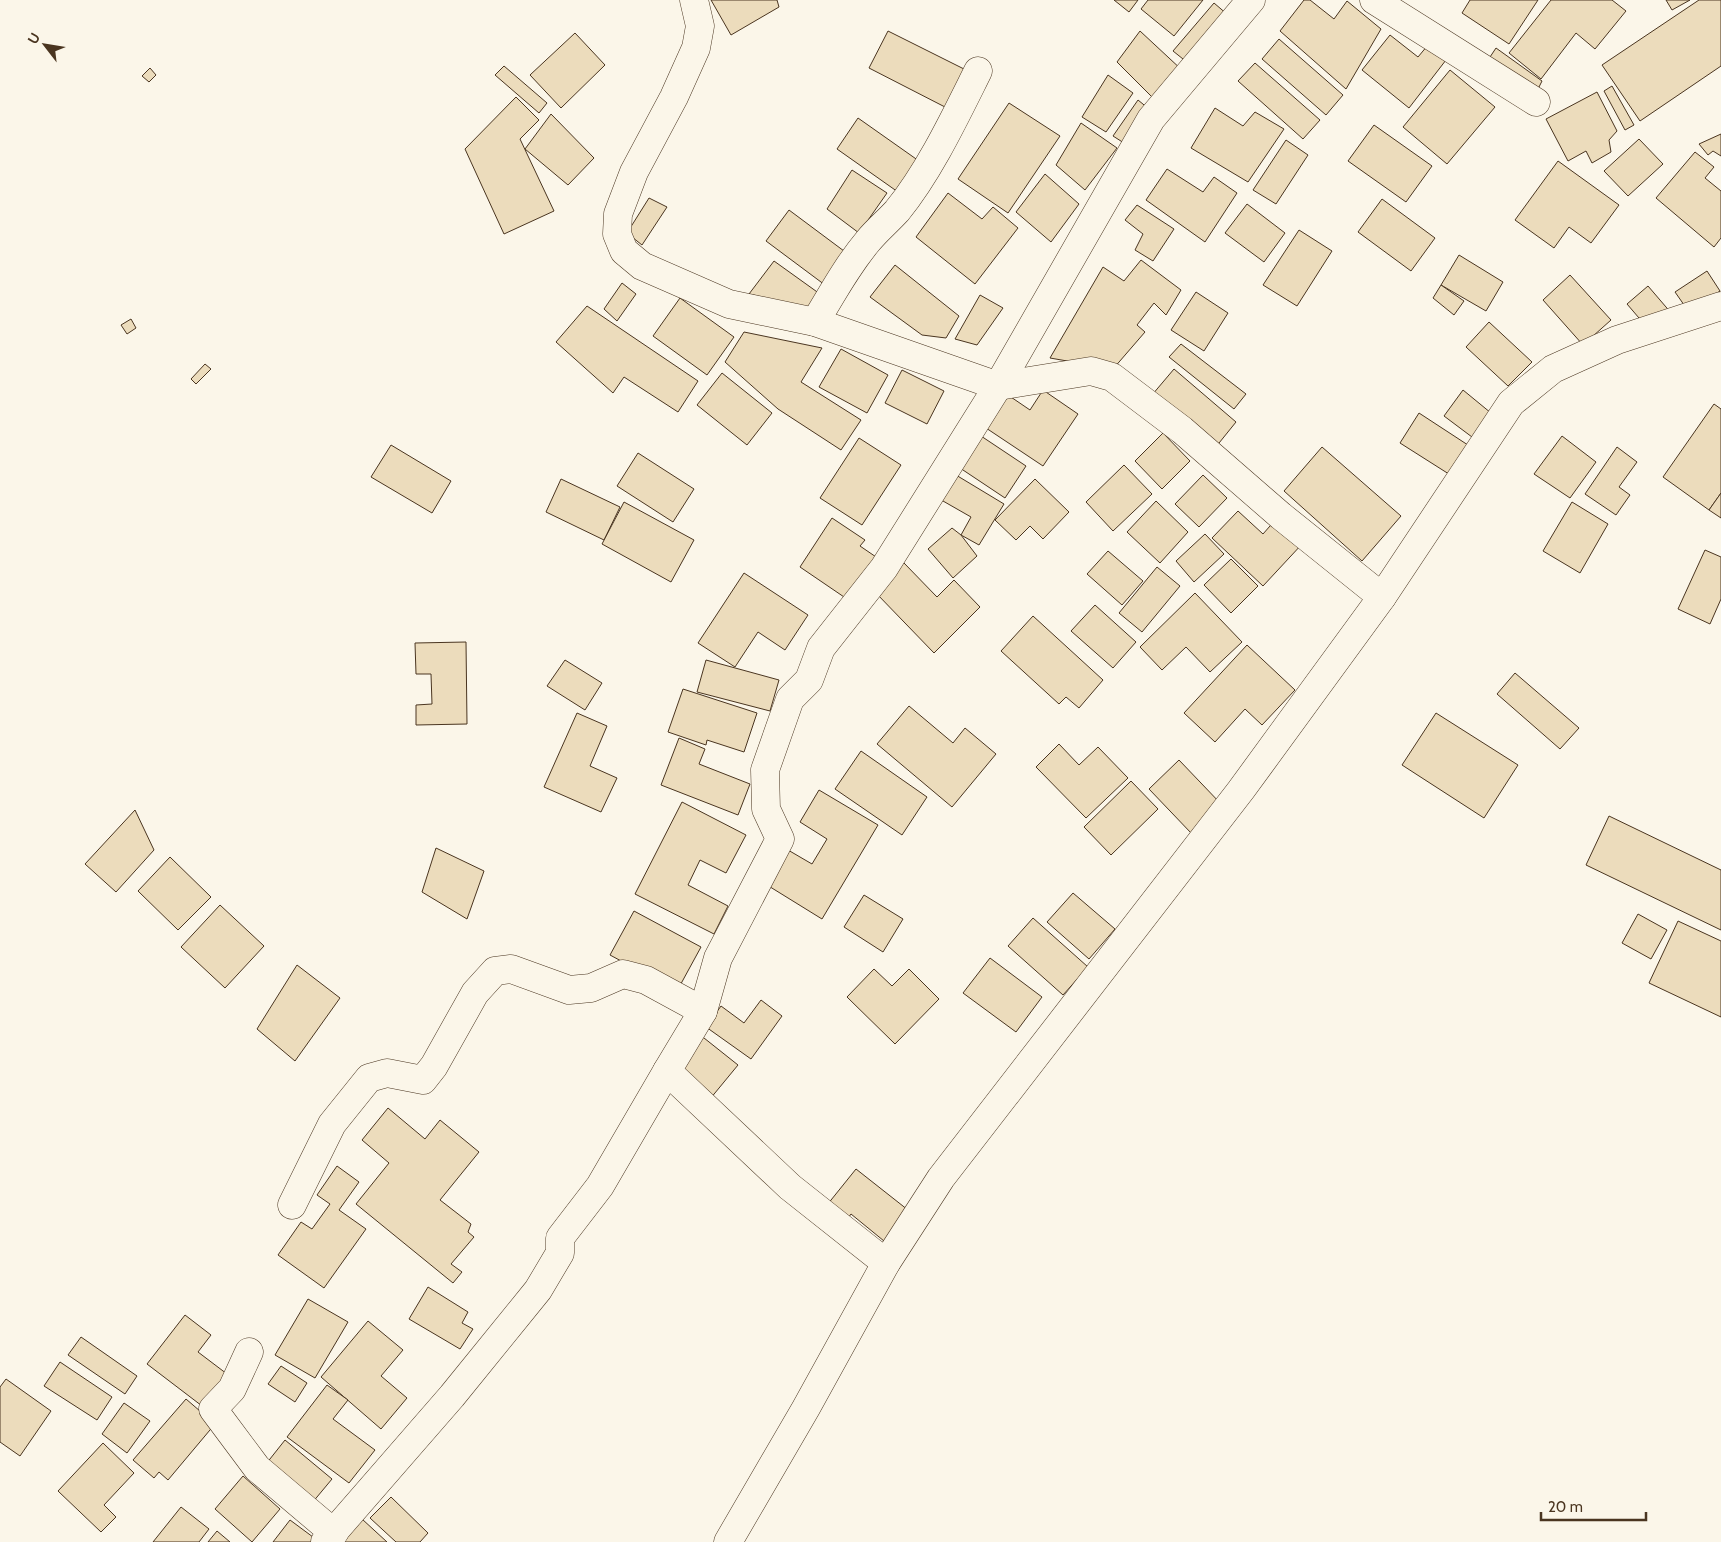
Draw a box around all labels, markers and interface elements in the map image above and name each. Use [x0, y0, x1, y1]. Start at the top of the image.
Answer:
north arrow [20, 20, 70, 70]
text: U [24, 29, 44, 47]
scale bar [1541, 1490, 1646, 1522]
text: 20 m [1548, 1498, 1583, 1516]

